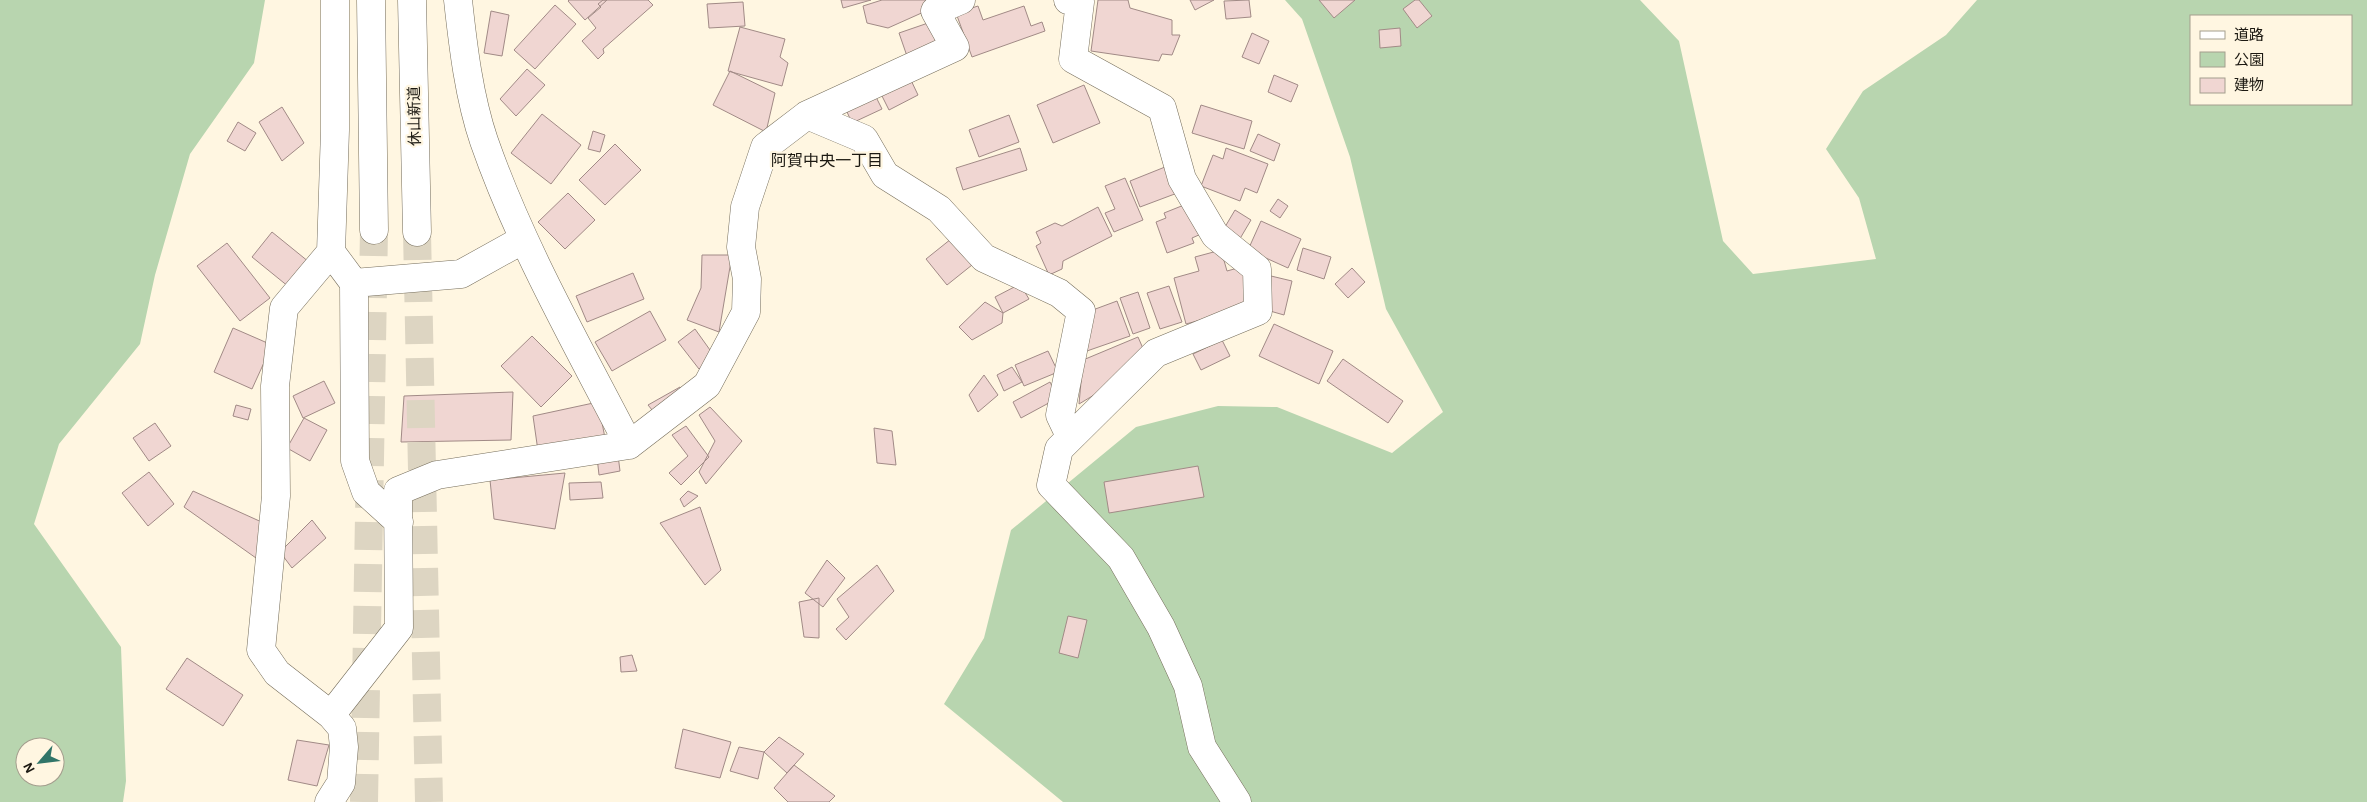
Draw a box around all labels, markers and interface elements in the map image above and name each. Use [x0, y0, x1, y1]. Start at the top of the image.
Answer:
legend [2190, 15, 2352, 105]
text: 道路 [2234, 27, 2264, 43]
text: 公園 [2234, 52, 2264, 68]
text: 建物 [2234, 77, 2264, 93]
street label: 休山新道 [405, 86, 423, 146]
district label: 阿賀中央一丁目 [771, 152, 883, 169]
north arrow [15, 737, 65, 787]
text: N [21, 760, 38, 775]

